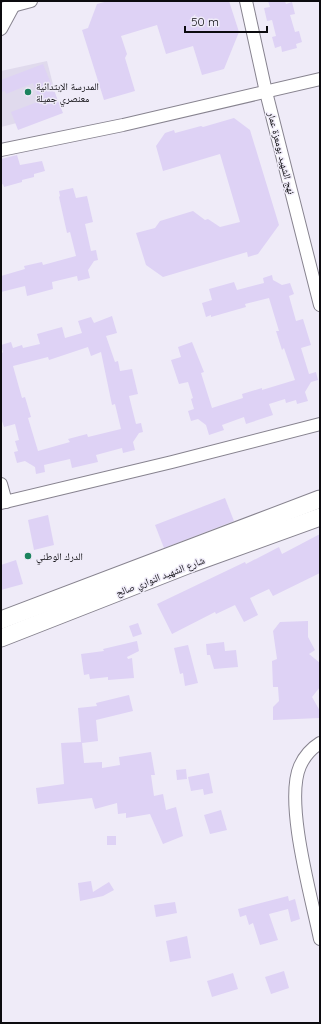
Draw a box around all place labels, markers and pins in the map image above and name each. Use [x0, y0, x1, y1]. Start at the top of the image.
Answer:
place label: المدرسة الإبتدائية معنصري جميلة [36, 80, 99, 107]
marker: المدرسة الإبتدائية معنصري جميلة [23, 87, 33, 97]
place label: الدرك الوطني [36, 550, 83, 565]
marker: الدرك الوطني [23, 551, 33, 561]

